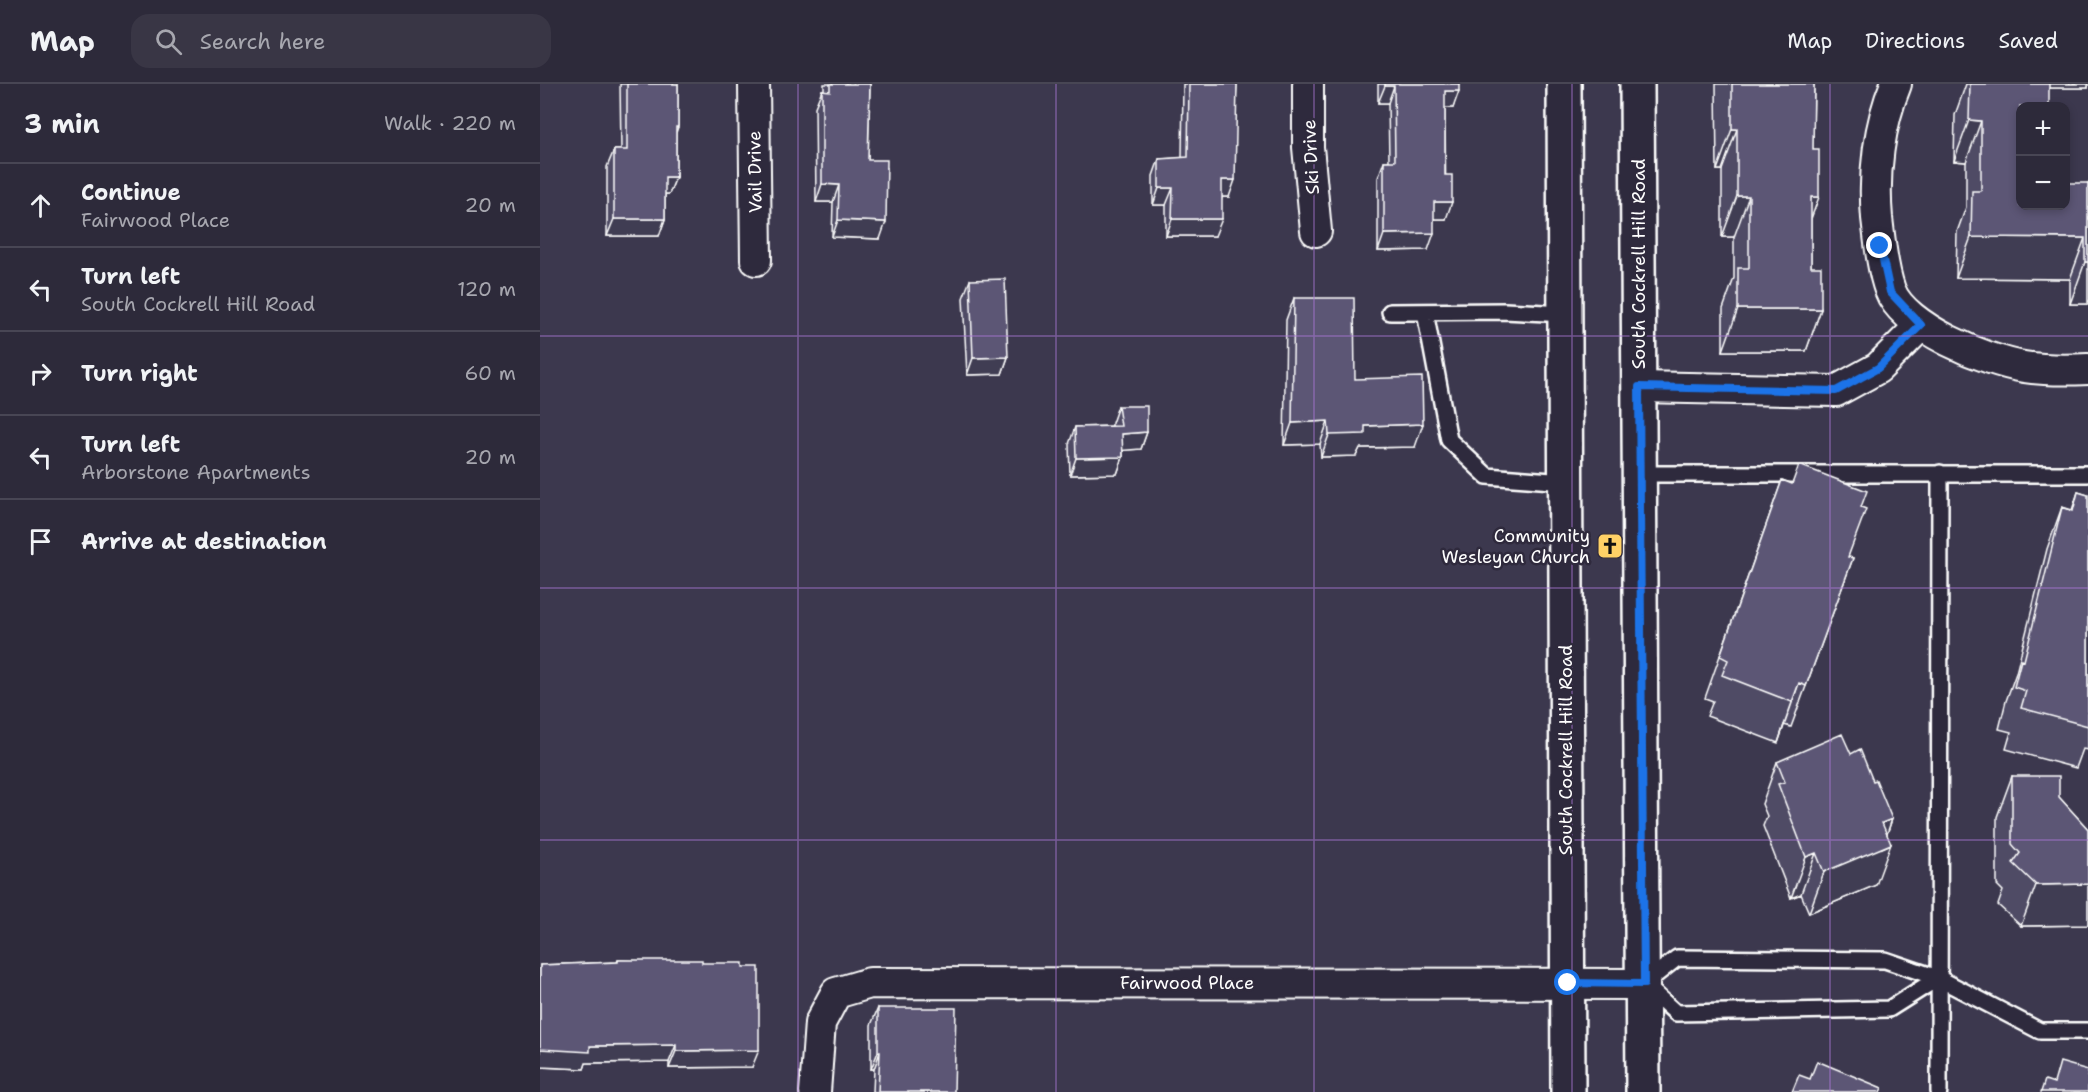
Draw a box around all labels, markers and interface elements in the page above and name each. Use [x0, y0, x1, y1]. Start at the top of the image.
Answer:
search box [131, 14, 551, 68]
text: Map [30, 22, 95, 60]
icon: search [152, 25, 185, 58]
text: Search here [200, 27, 325, 56]
text: Map [1787, 27, 1832, 55]
text: Directions [1865, 27, 1965, 55]
text: Saved [1998, 27, 2058, 55]
map controls [2016, 102, 2070, 210]
button: + [2016, 102, 2070, 156]
text: 3 min [24, 106, 100, 141]
text: Walk · 220 m [384, 110, 516, 136]
street label: Ski Drive [1297, 119, 1325, 195]
street label: Vail Drive [742, 131, 768, 213]
button: − [2016, 156, 2070, 210]
street label: South Cockrell Hill Road [1627, 159, 1651, 369]
text: Continue [81, 178, 181, 207]
icon: ahead [24, 189, 57, 222]
text: 20 m [465, 192, 516, 218]
text: Fairwood Place [81, 207, 230, 233]
route end [1866, 232, 1892, 258]
text: Turn left [81, 262, 180, 291]
icon: left [24, 273, 57, 306]
text: 120 m [457, 276, 516, 302]
text: South Cockrell Hill Road [81, 291, 315, 317]
icon: right [24, 357, 57, 390]
text: Turn right [81, 359, 198, 388]
text: 60 m [464, 360, 516, 386]
text: Turn left [81, 430, 180, 459]
icon: left [24, 441, 57, 474]
text: 20 m [465, 444, 516, 470]
text: Arborstone Apartments [81, 459, 311, 485]
place label: Community Wesleyan Church [1441, 524, 1590, 569]
icon: arrive [24, 525, 57, 558]
text: Arrive at destination [81, 527, 327, 556]
church icon: Community Wesleyan Church [1595, 531, 1625, 561]
street label: South Cockrell Hill Road [1554, 645, 1578, 855]
route start [1554, 969, 1580, 995]
street label: Fairwood Place [1120, 971, 1254, 995]

